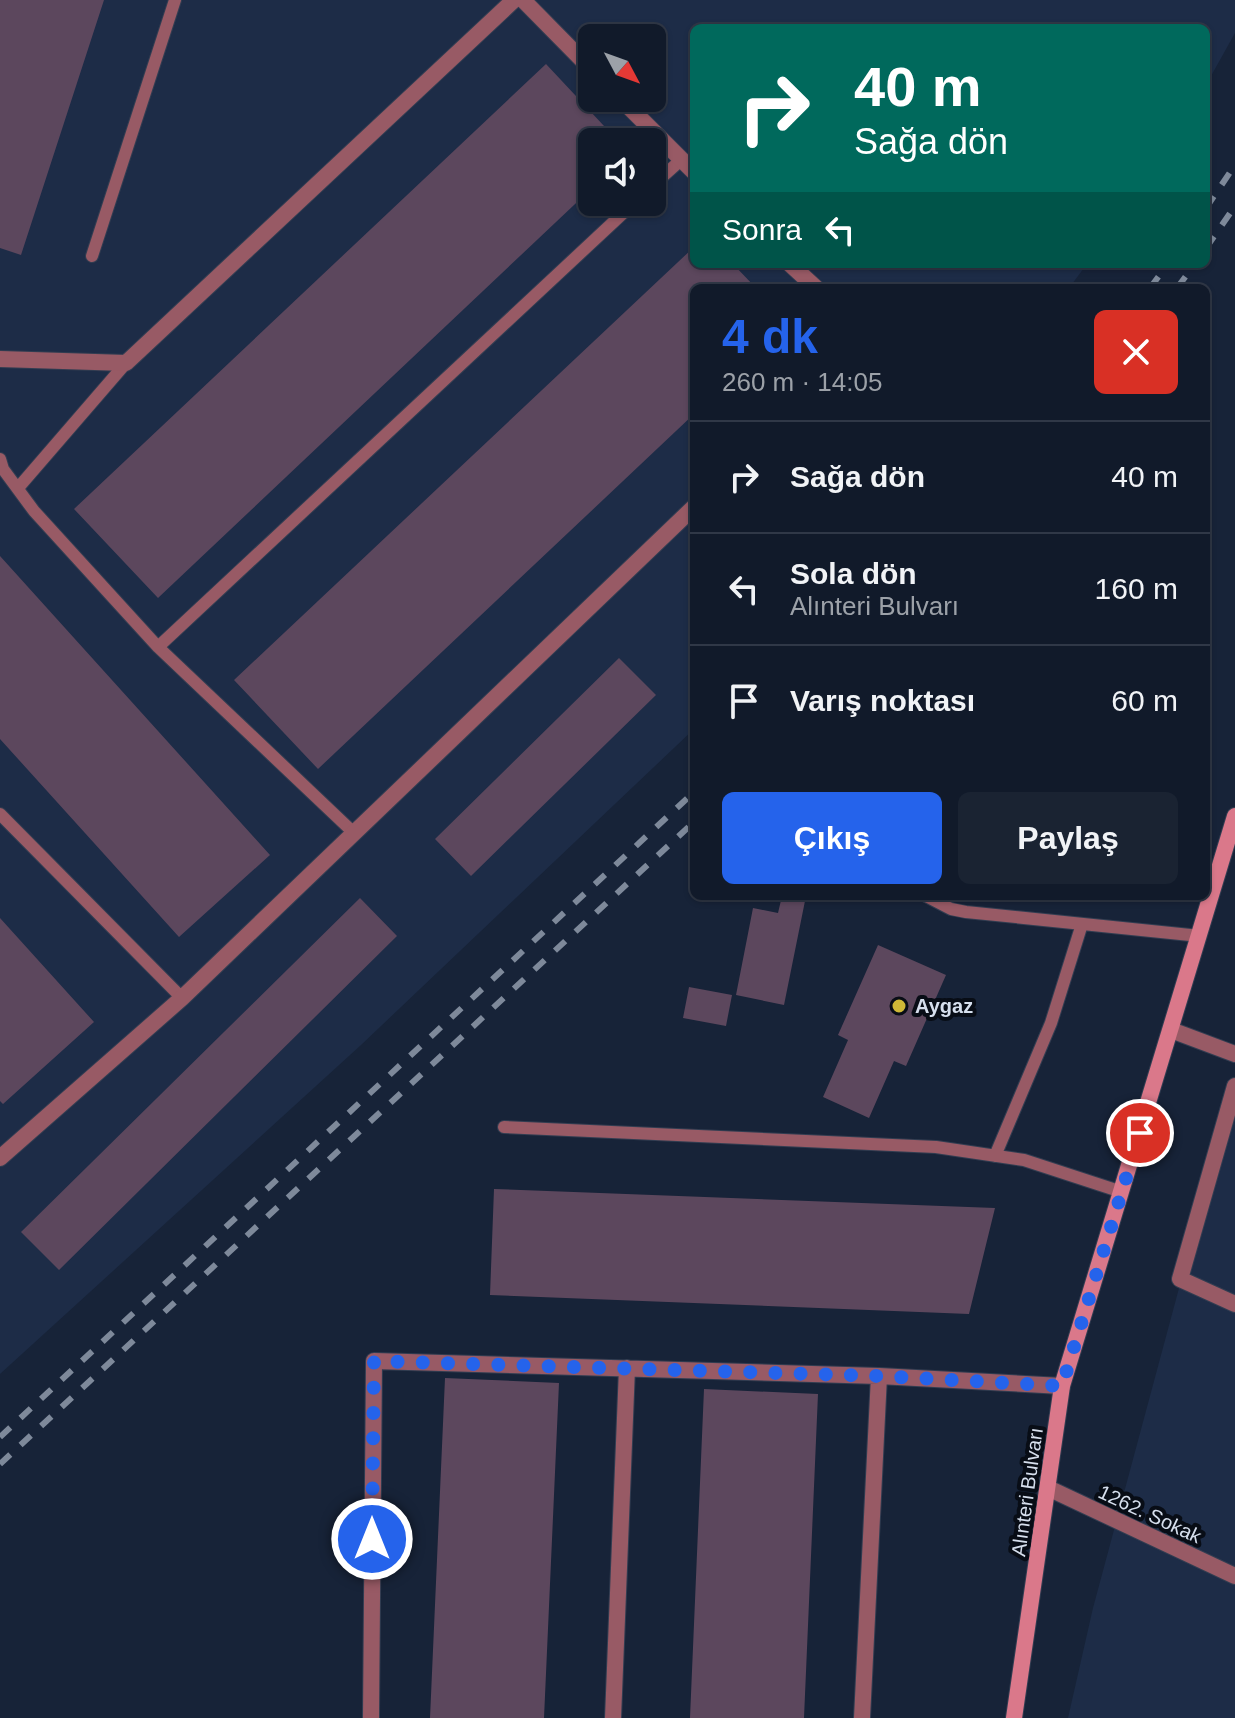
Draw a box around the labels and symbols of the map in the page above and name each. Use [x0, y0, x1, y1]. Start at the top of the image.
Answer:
north arrow [578, 24, 666, 112]
place label: Aygaz [915, 995, 973, 1017]
marker: Aygaz [890, 997, 908, 1015]
pin [1106, 1099, 1174, 1167]
street label: Alınteri Bulvarı [1007, 1426, 1047, 1558]
street label: 1262. Sokak [1095, 1481, 1206, 1548]
position arrow [330, 1497, 414, 1581]

